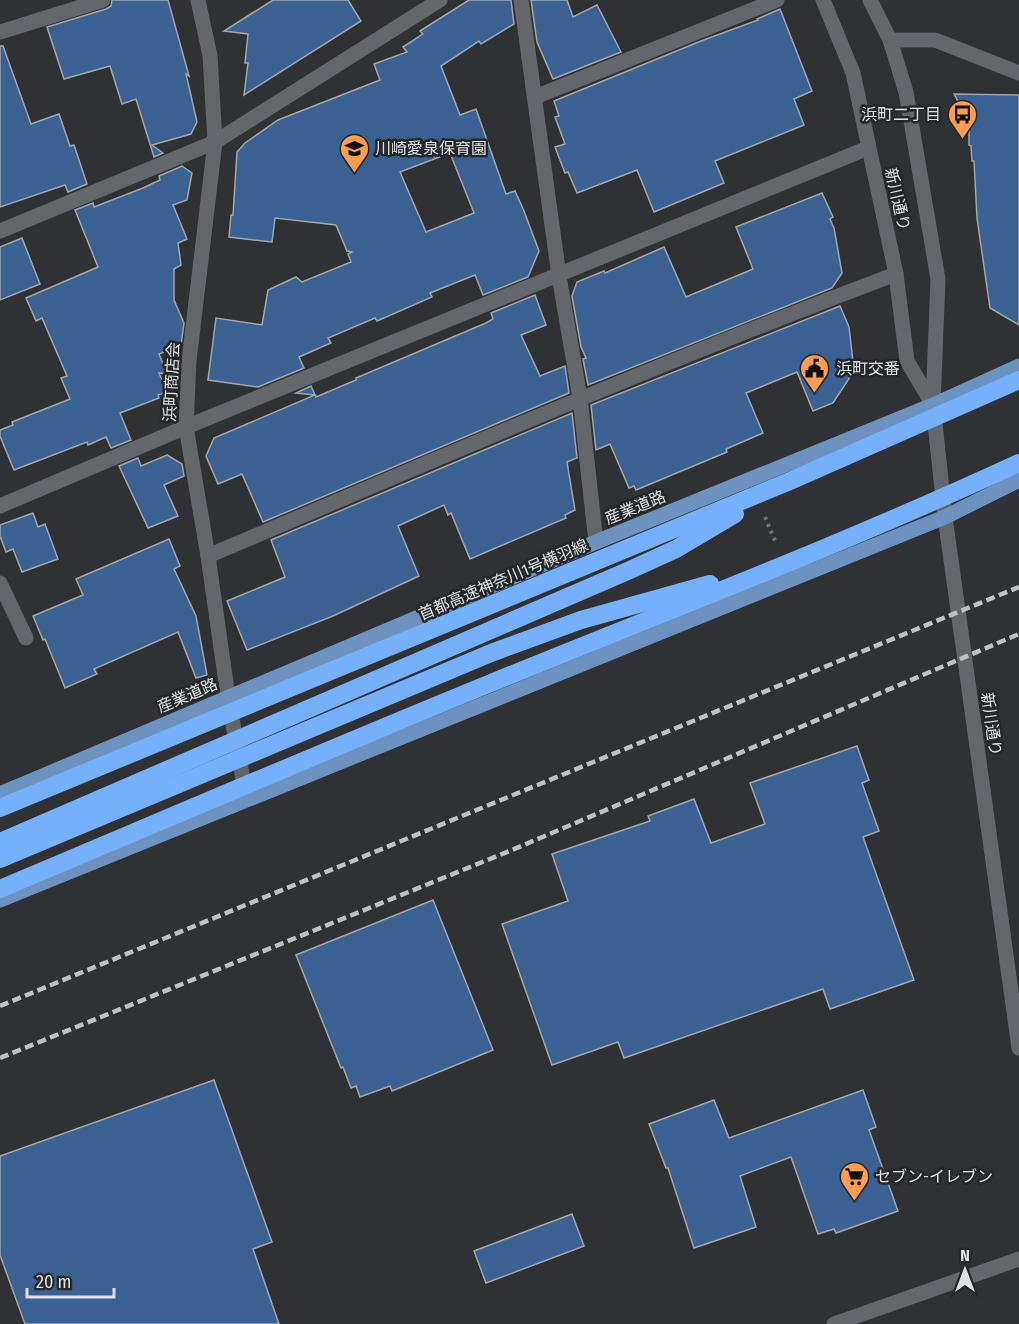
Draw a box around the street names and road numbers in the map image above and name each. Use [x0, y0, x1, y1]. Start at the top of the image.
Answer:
street label: 新川通り [881, 166, 914, 232]
street label: 浜町商店会 [160, 342, 183, 422]
street label: 産業道路 [602, 487, 668, 528]
street label: 首都高速神奈川1号横羽線 [416, 535, 591, 624]
street label: 産業道路 [154, 674, 220, 717]
street label: 新川通り [978, 691, 1005, 757]

